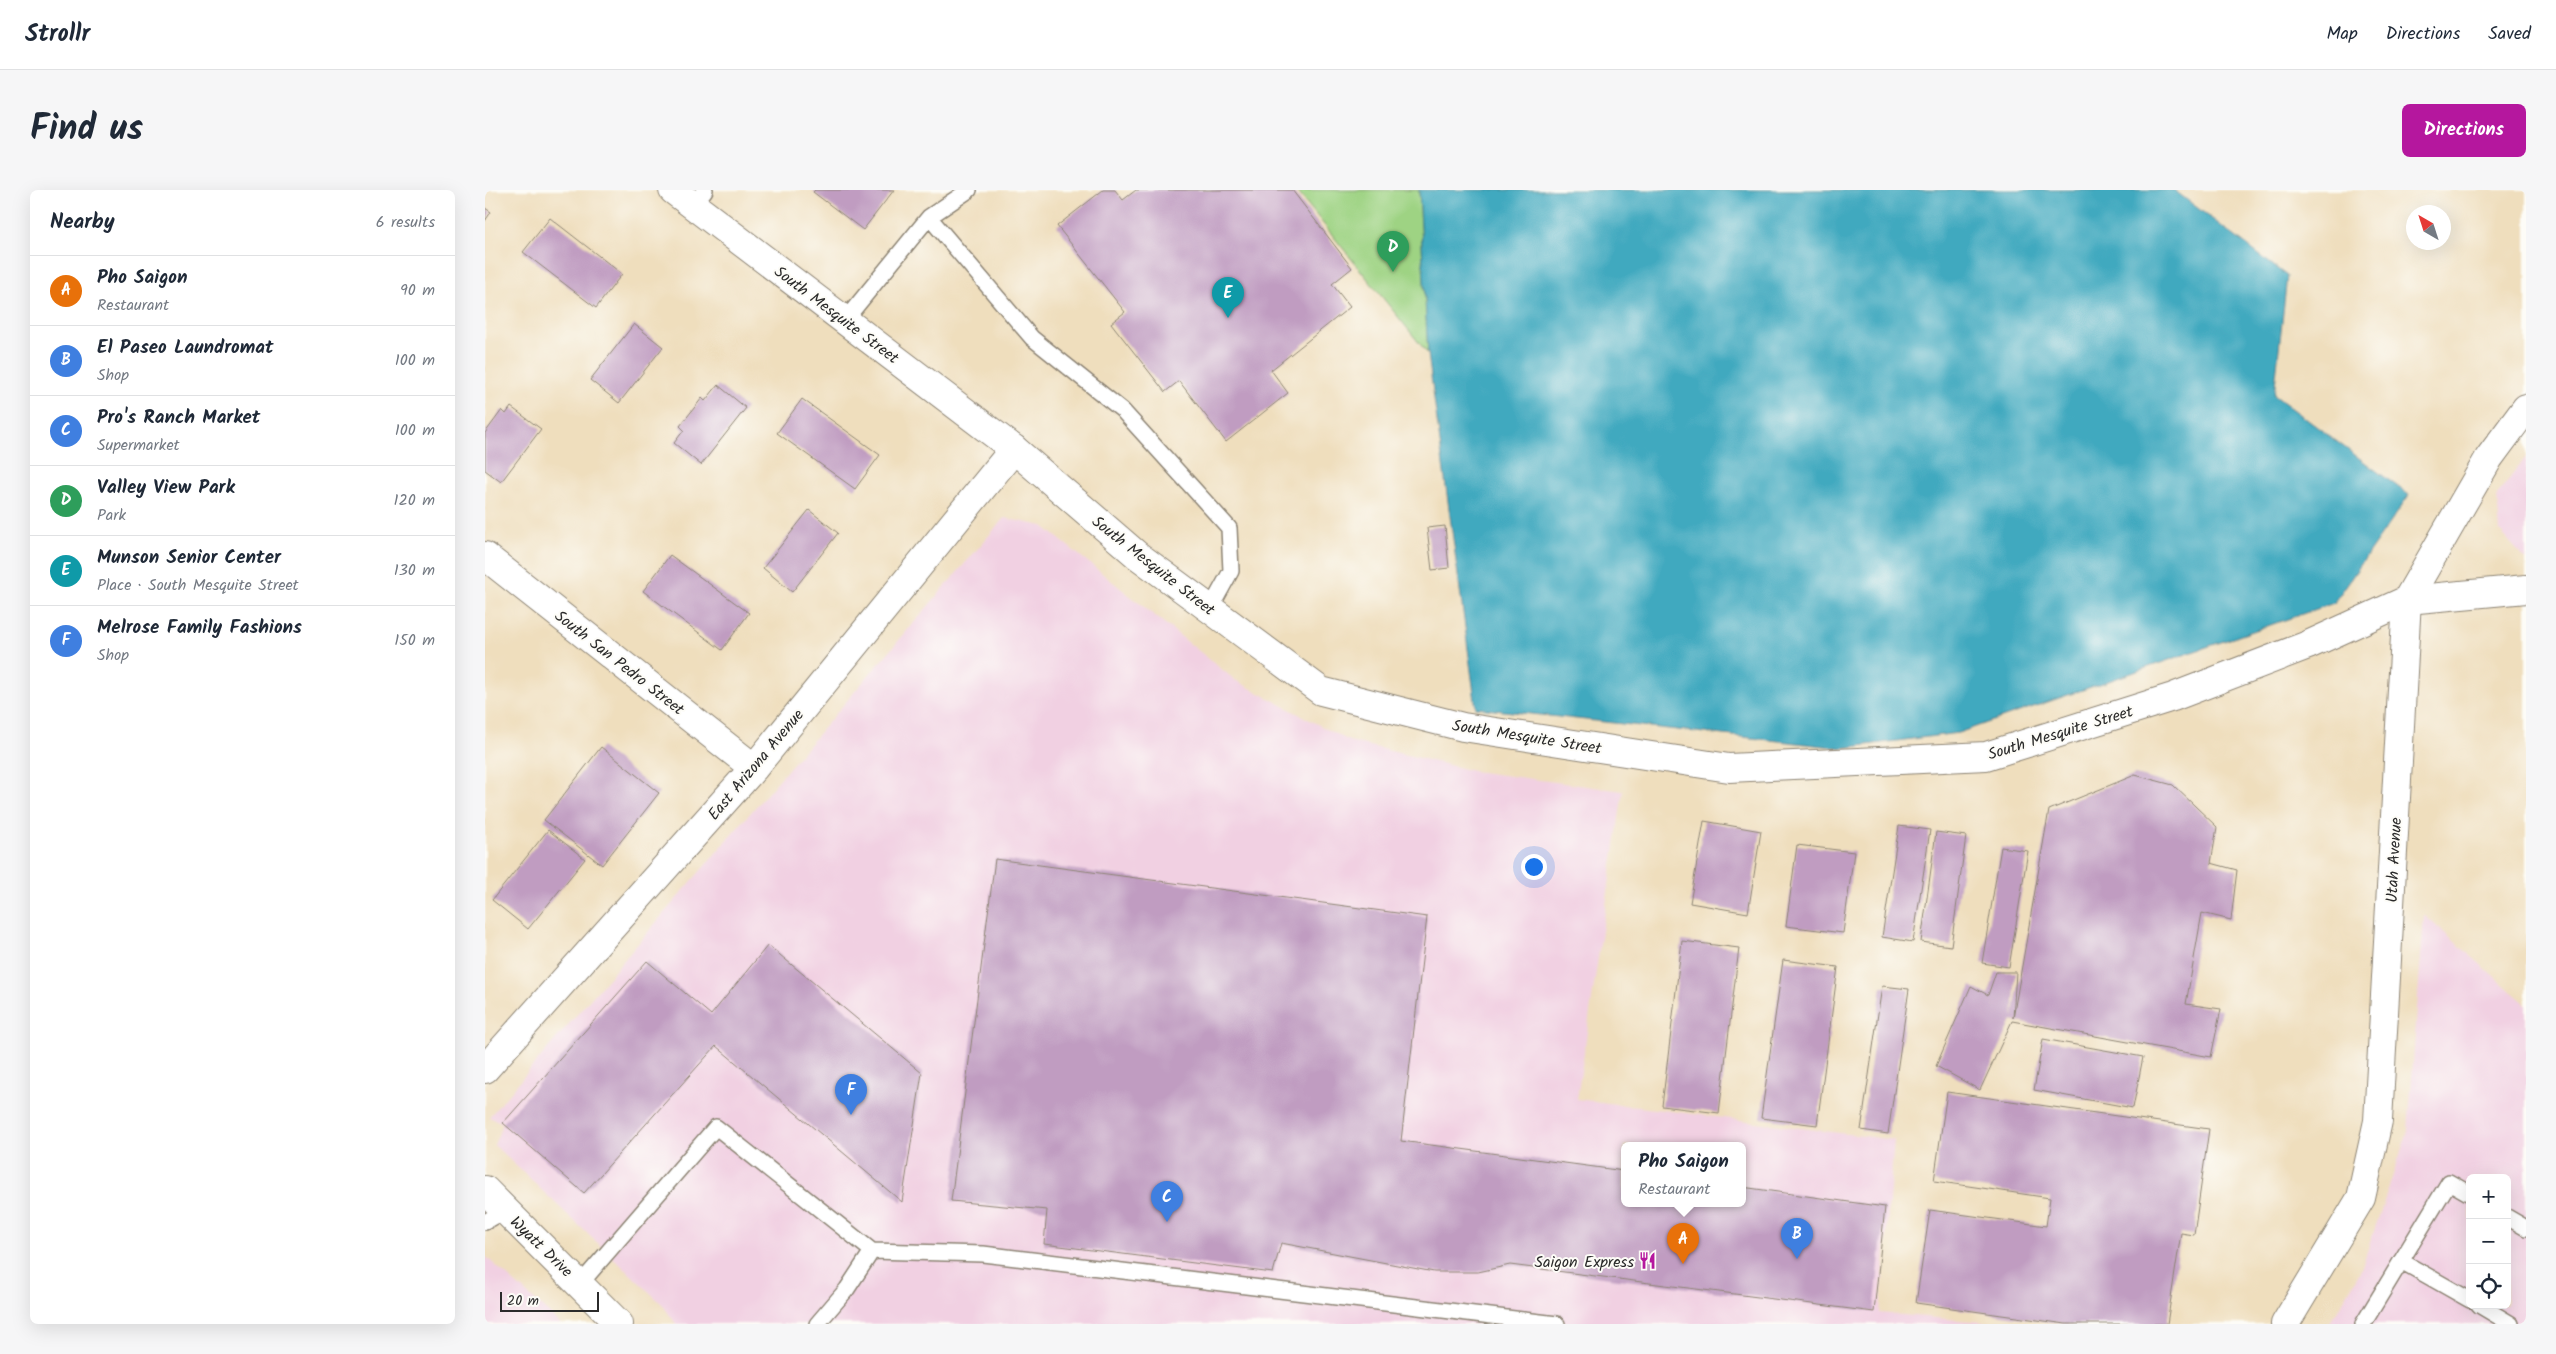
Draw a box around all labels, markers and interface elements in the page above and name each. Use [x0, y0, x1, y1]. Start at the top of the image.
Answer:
text: Strollr [25, 15, 90, 54]
text: Map [2326, 20, 2358, 49]
text: Directions [2386, 20, 2460, 49]
text: Saved [2488, 20, 2531, 49]
text: Find us [30, 102, 143, 158]
button: Directions [2402, 104, 2526, 157]
north arrow [2406, 205, 2451, 250]
text: Nearby [50, 206, 115, 239]
text: 6 results [376, 210, 435, 235]
pin: D [1377, 231, 1409, 272]
street label: South Mesquite Street [768, 260, 904, 371]
text: Pho Saigon [97, 263, 188, 293]
pin: E [1212, 277, 1244, 318]
text: A [61, 278, 71, 303]
text: 90 m [400, 278, 435, 303]
text: Restaurant [97, 293, 169, 318]
text: El Paseo Laundromat [97, 333, 274, 363]
text: B [61, 348, 71, 373]
text: 100 m [395, 348, 435, 373]
text: Shop [97, 363, 129, 388]
text: Pro's Ranch Market [97, 403, 260, 433]
text: C [61, 418, 71, 443]
text: 100 m [395, 418, 435, 443]
text: Supermarket [97, 433, 180, 458]
text: Valley View Park [97, 473, 235, 503]
text: D [61, 488, 71, 513]
text: 120 m [394, 488, 435, 513]
text: Park [97, 503, 126, 528]
street label: South Mesquite Street [1086, 510, 1221, 623]
text: Munson Senior Center [97, 543, 281, 573]
text: E [62, 558, 70, 583]
text: 130 m [394, 558, 435, 583]
text: Place · South Mesquite Street [97, 573, 299, 598]
street label: South San Pedro Street [549, 604, 690, 722]
text: Melrose Family Fashions [97, 613, 302, 643]
text: F [62, 628, 70, 653]
text: 150 m [394, 628, 435, 653]
text: Shop [97, 643, 129, 668]
street label: South Mesquite Street [1985, 699, 2137, 767]
street label: East Arizona Avenue [702, 704, 810, 826]
street label: South Mesquite Street [1450, 713, 1604, 762]
street label: Utah Avenue [2380, 817, 2409, 903]
your location [1521, 854, 1547, 880]
pin: F [835, 1074, 867, 1115]
popup [1621, 1142, 1746, 1207]
text: Pho Saigon [1638, 1147, 1729, 1177]
map controls [2466, 1174, 2511, 1309]
button: + [2466, 1174, 2511, 1219]
text: Restaurant [1638, 1177, 1711, 1202]
pin: C [1151, 1181, 1183, 1222]
street label: Wyatt Drive [504, 1210, 578, 1284]
pin: B [1781, 1218, 1813, 1259]
button: − [2466, 1219, 2511, 1264]
pin: A [1667, 1223, 1699, 1264]
place label: Saigon Express [1534, 1250, 1634, 1275]
restaurant icon: Saigon Express [1638, 1251, 1658, 1271]
button: locate [2466, 1264, 2511, 1309]
scale bar [500, 1289, 599, 1312]
text: 20 m [507, 1290, 539, 1312]

